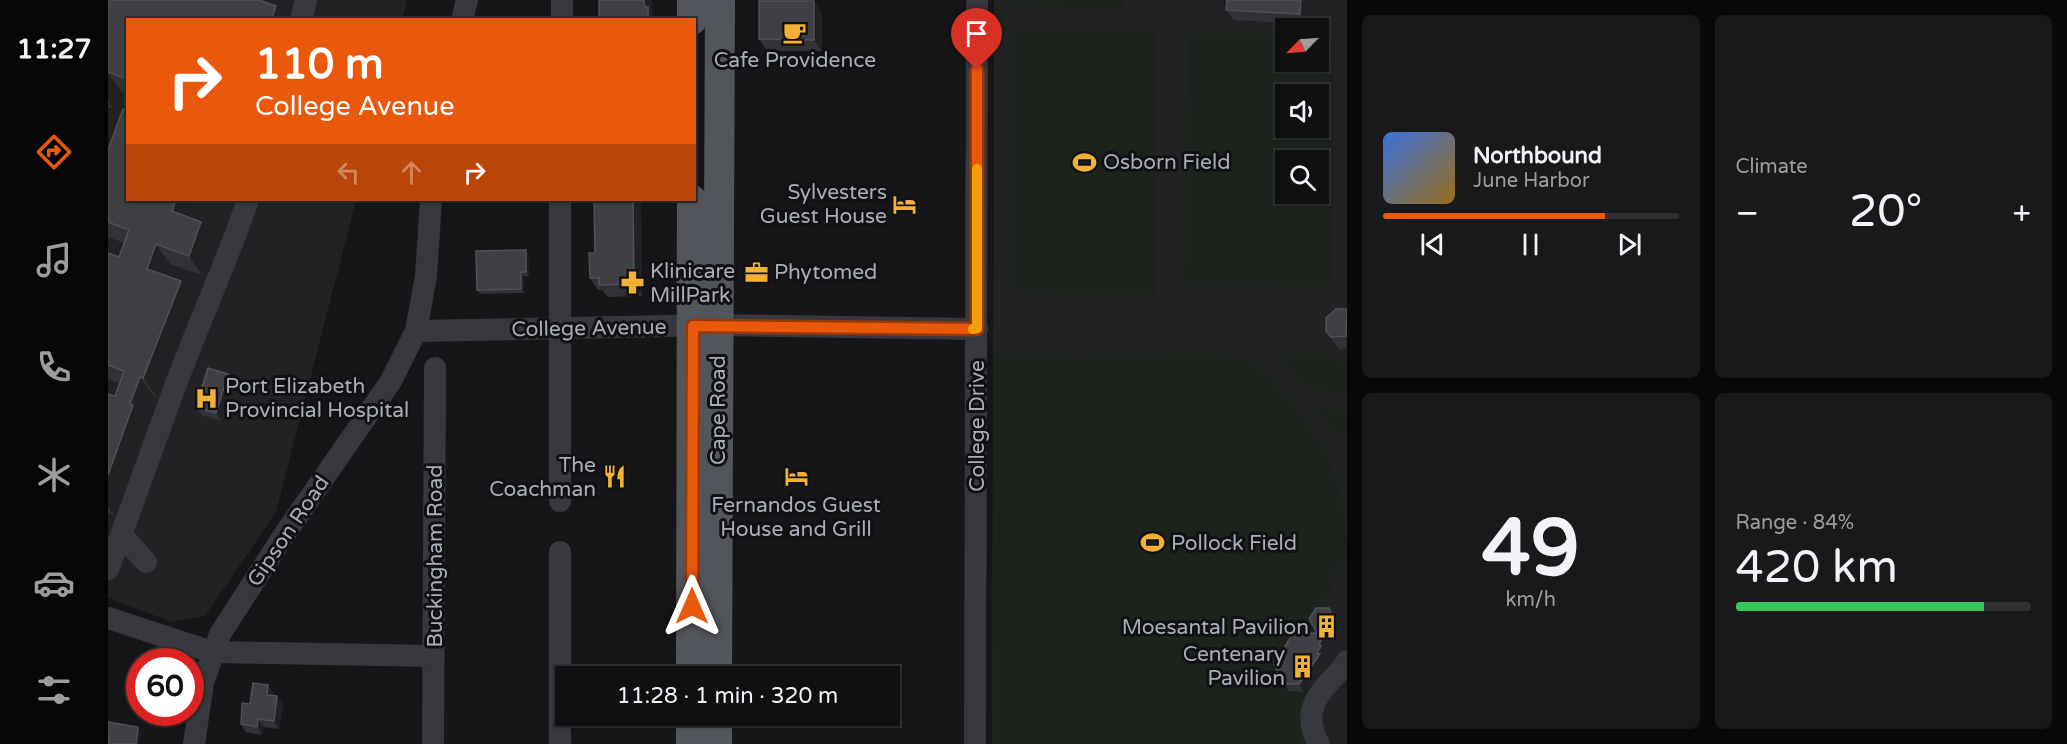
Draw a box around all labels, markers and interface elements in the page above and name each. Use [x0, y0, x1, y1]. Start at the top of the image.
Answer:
pin [951, 8, 1002, 70]
icon: arrive [960, 17, 993, 50]
north arrow [1275, 18, 1329, 72]
map controls [1275, 18, 1329, 204]
cafe icon: Cafe Providence [782, 19, 808, 45]
text: 11:27 [17, 33, 91, 66]
text: 110 m [255, 39, 384, 90]
icon: right [156, 42, 234, 120]
place label: Cafe Providence [714, 48, 876, 73]
button: sound [1275, 84, 1329, 138]
text: College Avenue [255, 90, 454, 123]
icon: directions [33, 131, 75, 173]
text: Northbound [1473, 143, 1602, 169]
sports icon: Osborn Field [1072, 149, 1098, 175]
place label: Osborn Field [1103, 150, 1230, 175]
button: search [1275, 150, 1329, 204]
text: Climate [1736, 155, 1808, 179]
icon: left [332, 156, 365, 189]
icon: ahead [395, 156, 428, 189]
icon: right [458, 156, 491, 189]
text: June Harbor [1473, 169, 1590, 193]
place label: Sylvesters Guest House [760, 180, 887, 229]
text: 20° [1849, 185, 1922, 239]
hotel icon: Sylvesters Guest House [892, 191, 918, 217]
text: − [1736, 194, 1759, 233]
text: + [2012, 194, 2031, 233]
icon: previous [1416, 228, 1449, 261]
icon: pause [1514, 228, 1547, 261]
icon: next [1613, 228, 1646, 261]
icon: music [33, 239, 75, 281]
place label: Klinicare MillPark [650, 259, 735, 308]
office icon: Phytomed [743, 259, 769, 285]
place label: Phytomed [774, 260, 877, 285]
pharmacy icon: Klinicare MillPark [619, 270, 645, 296]
street label: College Avenue [511, 315, 667, 342]
icon: phone [33, 346, 75, 388]
street label: Cape Road [706, 355, 731, 465]
street label: College Drive [965, 360, 990, 492]
place label: Port Elizabeth Provincial Hospital [225, 374, 409, 423]
hospital icon: Port Elizabeth Provincial Hospital [194, 385, 220, 411]
place label: The Coachman [489, 453, 596, 502]
icon: climate [33, 454, 75, 496]
street label: Buckingham Road [423, 464, 448, 648]
restaurant icon: The Coachman [601, 464, 627, 490]
hotel icon: Fernandos Guest House and Grill [783, 464, 809, 490]
street label: Gipson Road [242, 471, 335, 591]
place label: Fernandos Guest House and Grill [711, 493, 881, 542]
text: 49 [1482, 502, 1580, 596]
text: Range · 84% [1736, 511, 1854, 535]
sports icon: Pollock Field [1140, 530, 1166, 556]
place label: Pollock Field [1171, 531, 1297, 556]
text: 420 km [1736, 541, 1898, 595]
icon: car [33, 562, 75, 604]
position arrow [660, 574, 724, 638]
text: km/h [1506, 588, 1556, 612]
building icon: Moesantal Pavilion [1314, 614, 1340, 640]
place label: Moesantal Pavilion [1122, 615, 1309, 640]
place label: Centenary Pavilion [1183, 642, 1285, 691]
speed limit sign: 60 [126, 648, 204, 726]
building icon: Centenary Pavilion [1290, 653, 1316, 679]
icon: filters [33, 669, 75, 711]
text: 11:28 · 1 min · 320 m [617, 683, 838, 709]

